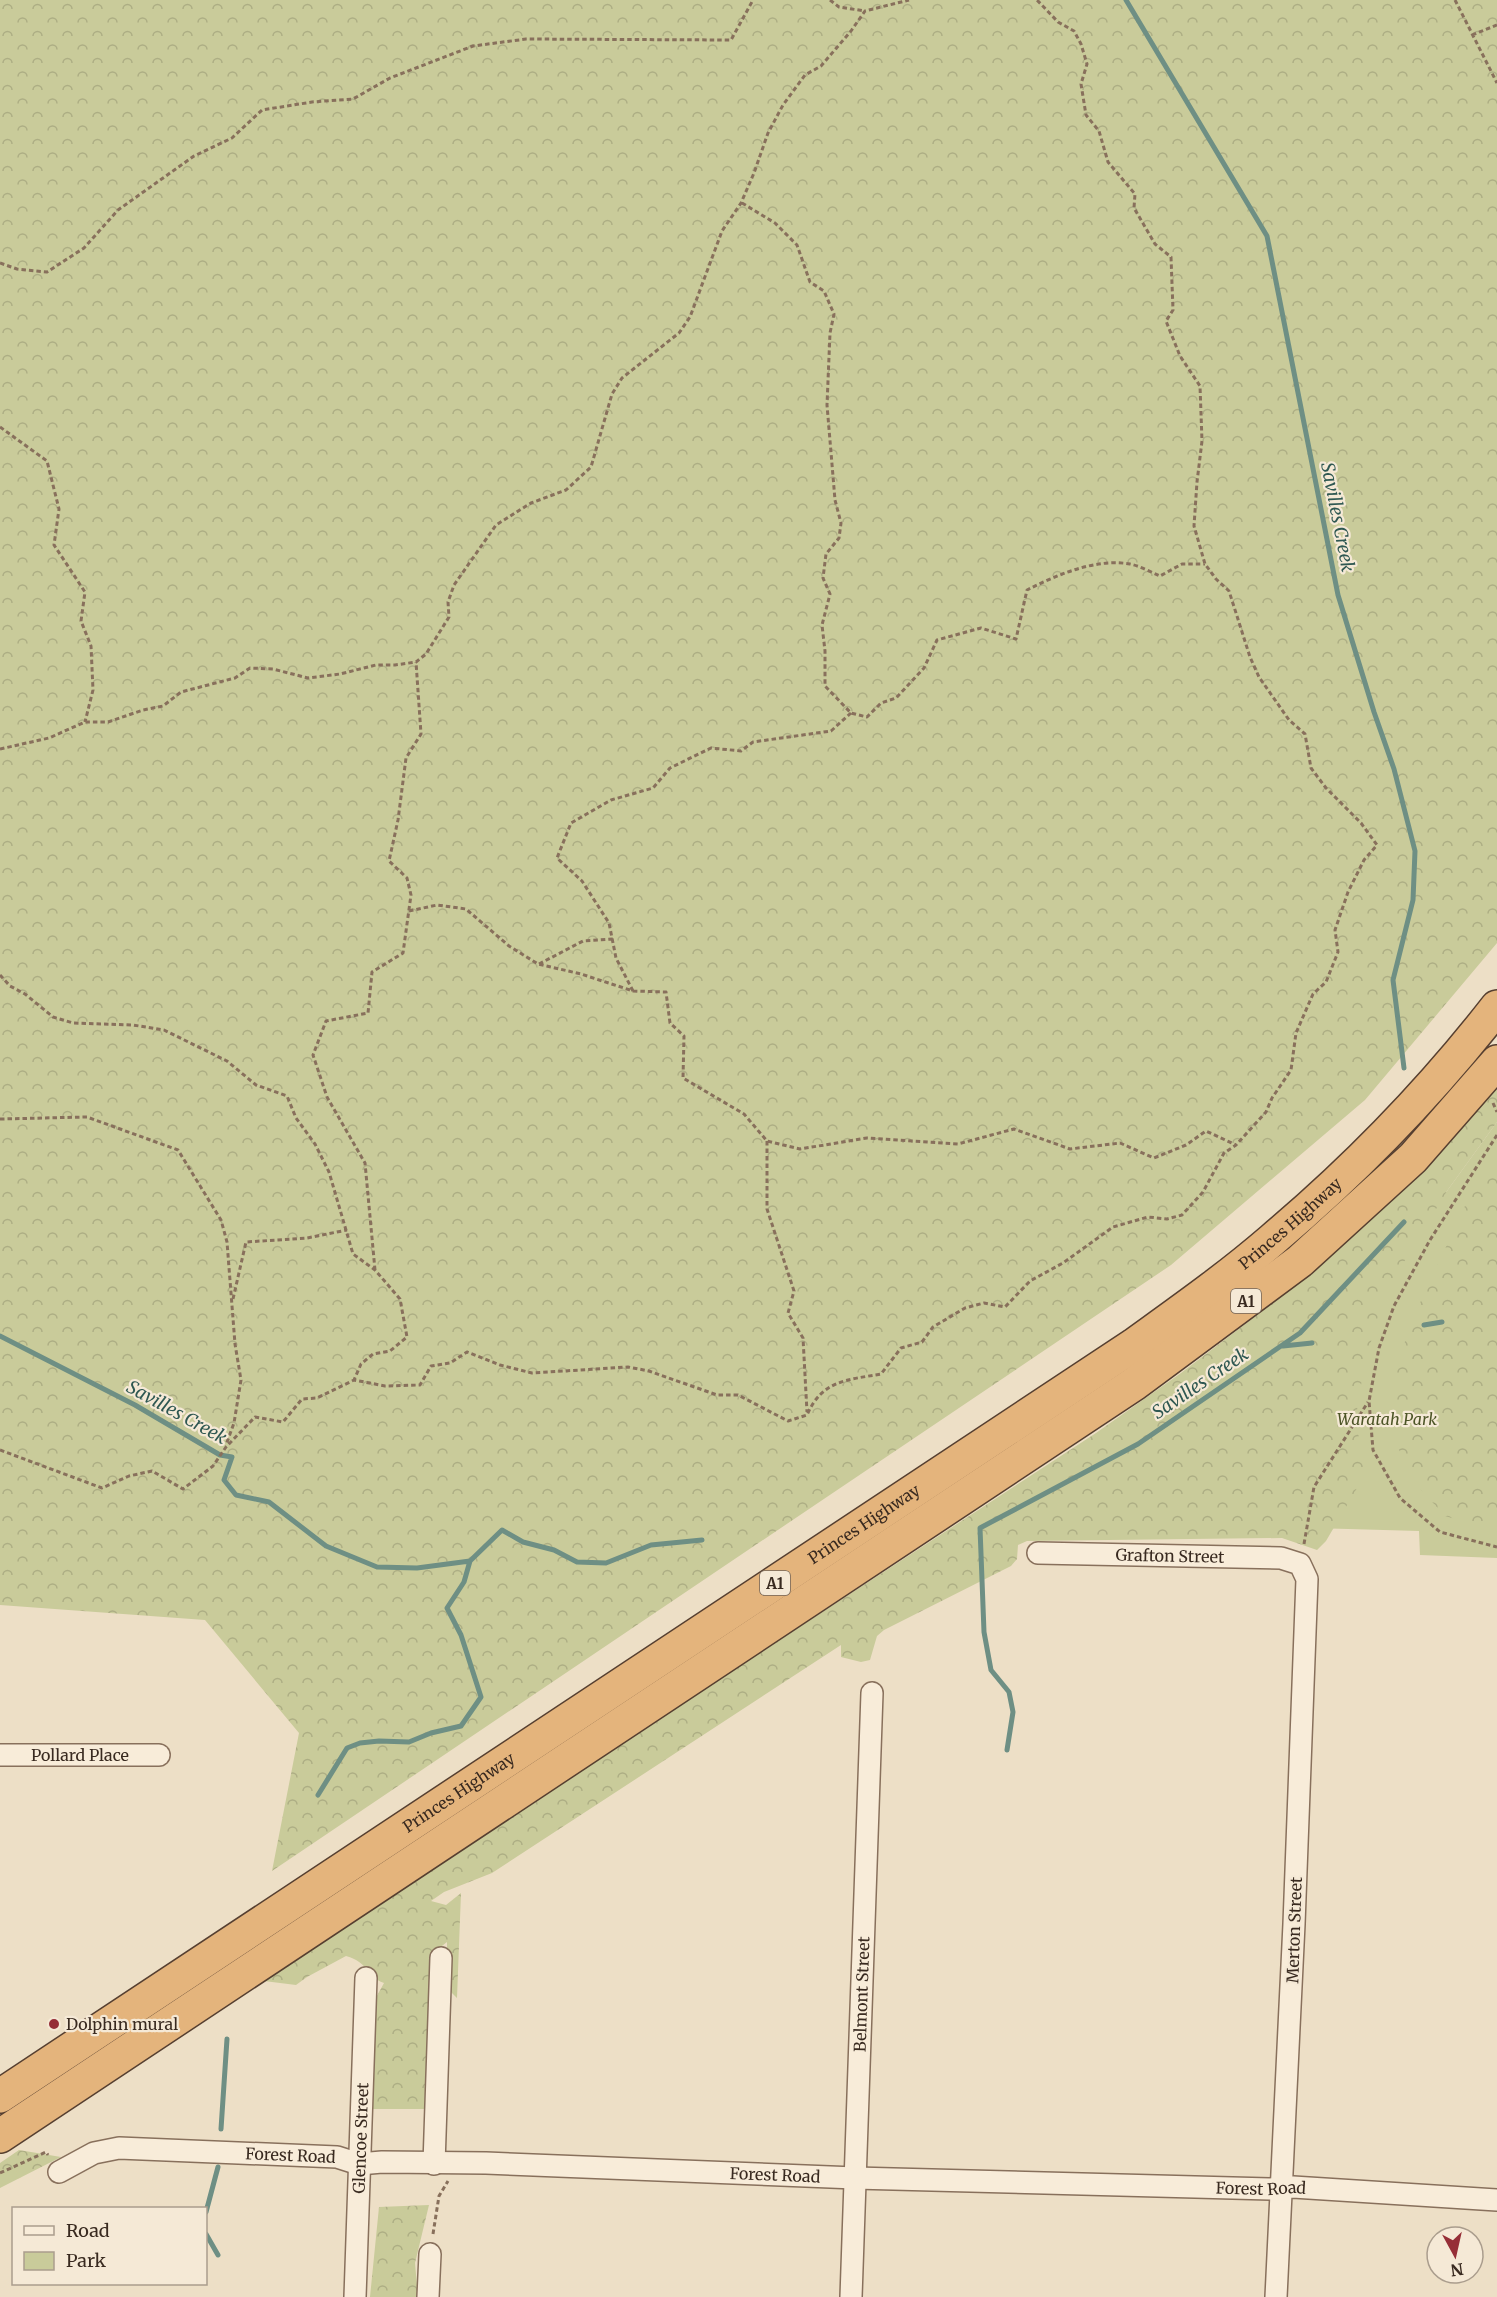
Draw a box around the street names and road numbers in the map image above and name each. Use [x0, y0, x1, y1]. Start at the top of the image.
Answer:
street label: Princes Highway [1234, 1173, 1346, 1274]
road number: A1 [1231, 1289, 1261, 1313]
street label: Princes Highway [804, 1479, 924, 1568]
street label: Grafton Street [1115, 1545, 1225, 1567]
road number: A1 [760, 1571, 790, 1595]
street label: Pollard Place [31, 1745, 129, 1765]
street label: Princes Highway [399, 1748, 519, 1837]
street label: Merton Street [1282, 1876, 1306, 1984]
street label: Belmont Street [850, 1935, 874, 2052]
street label: Glencoe Street [349, 2081, 372, 2194]
street label: Forest Road [245, 2143, 337, 2167]
street label: Forest Road [729, 2163, 821, 2187]
street label: Forest Road [1215, 2177, 1307, 2199]

